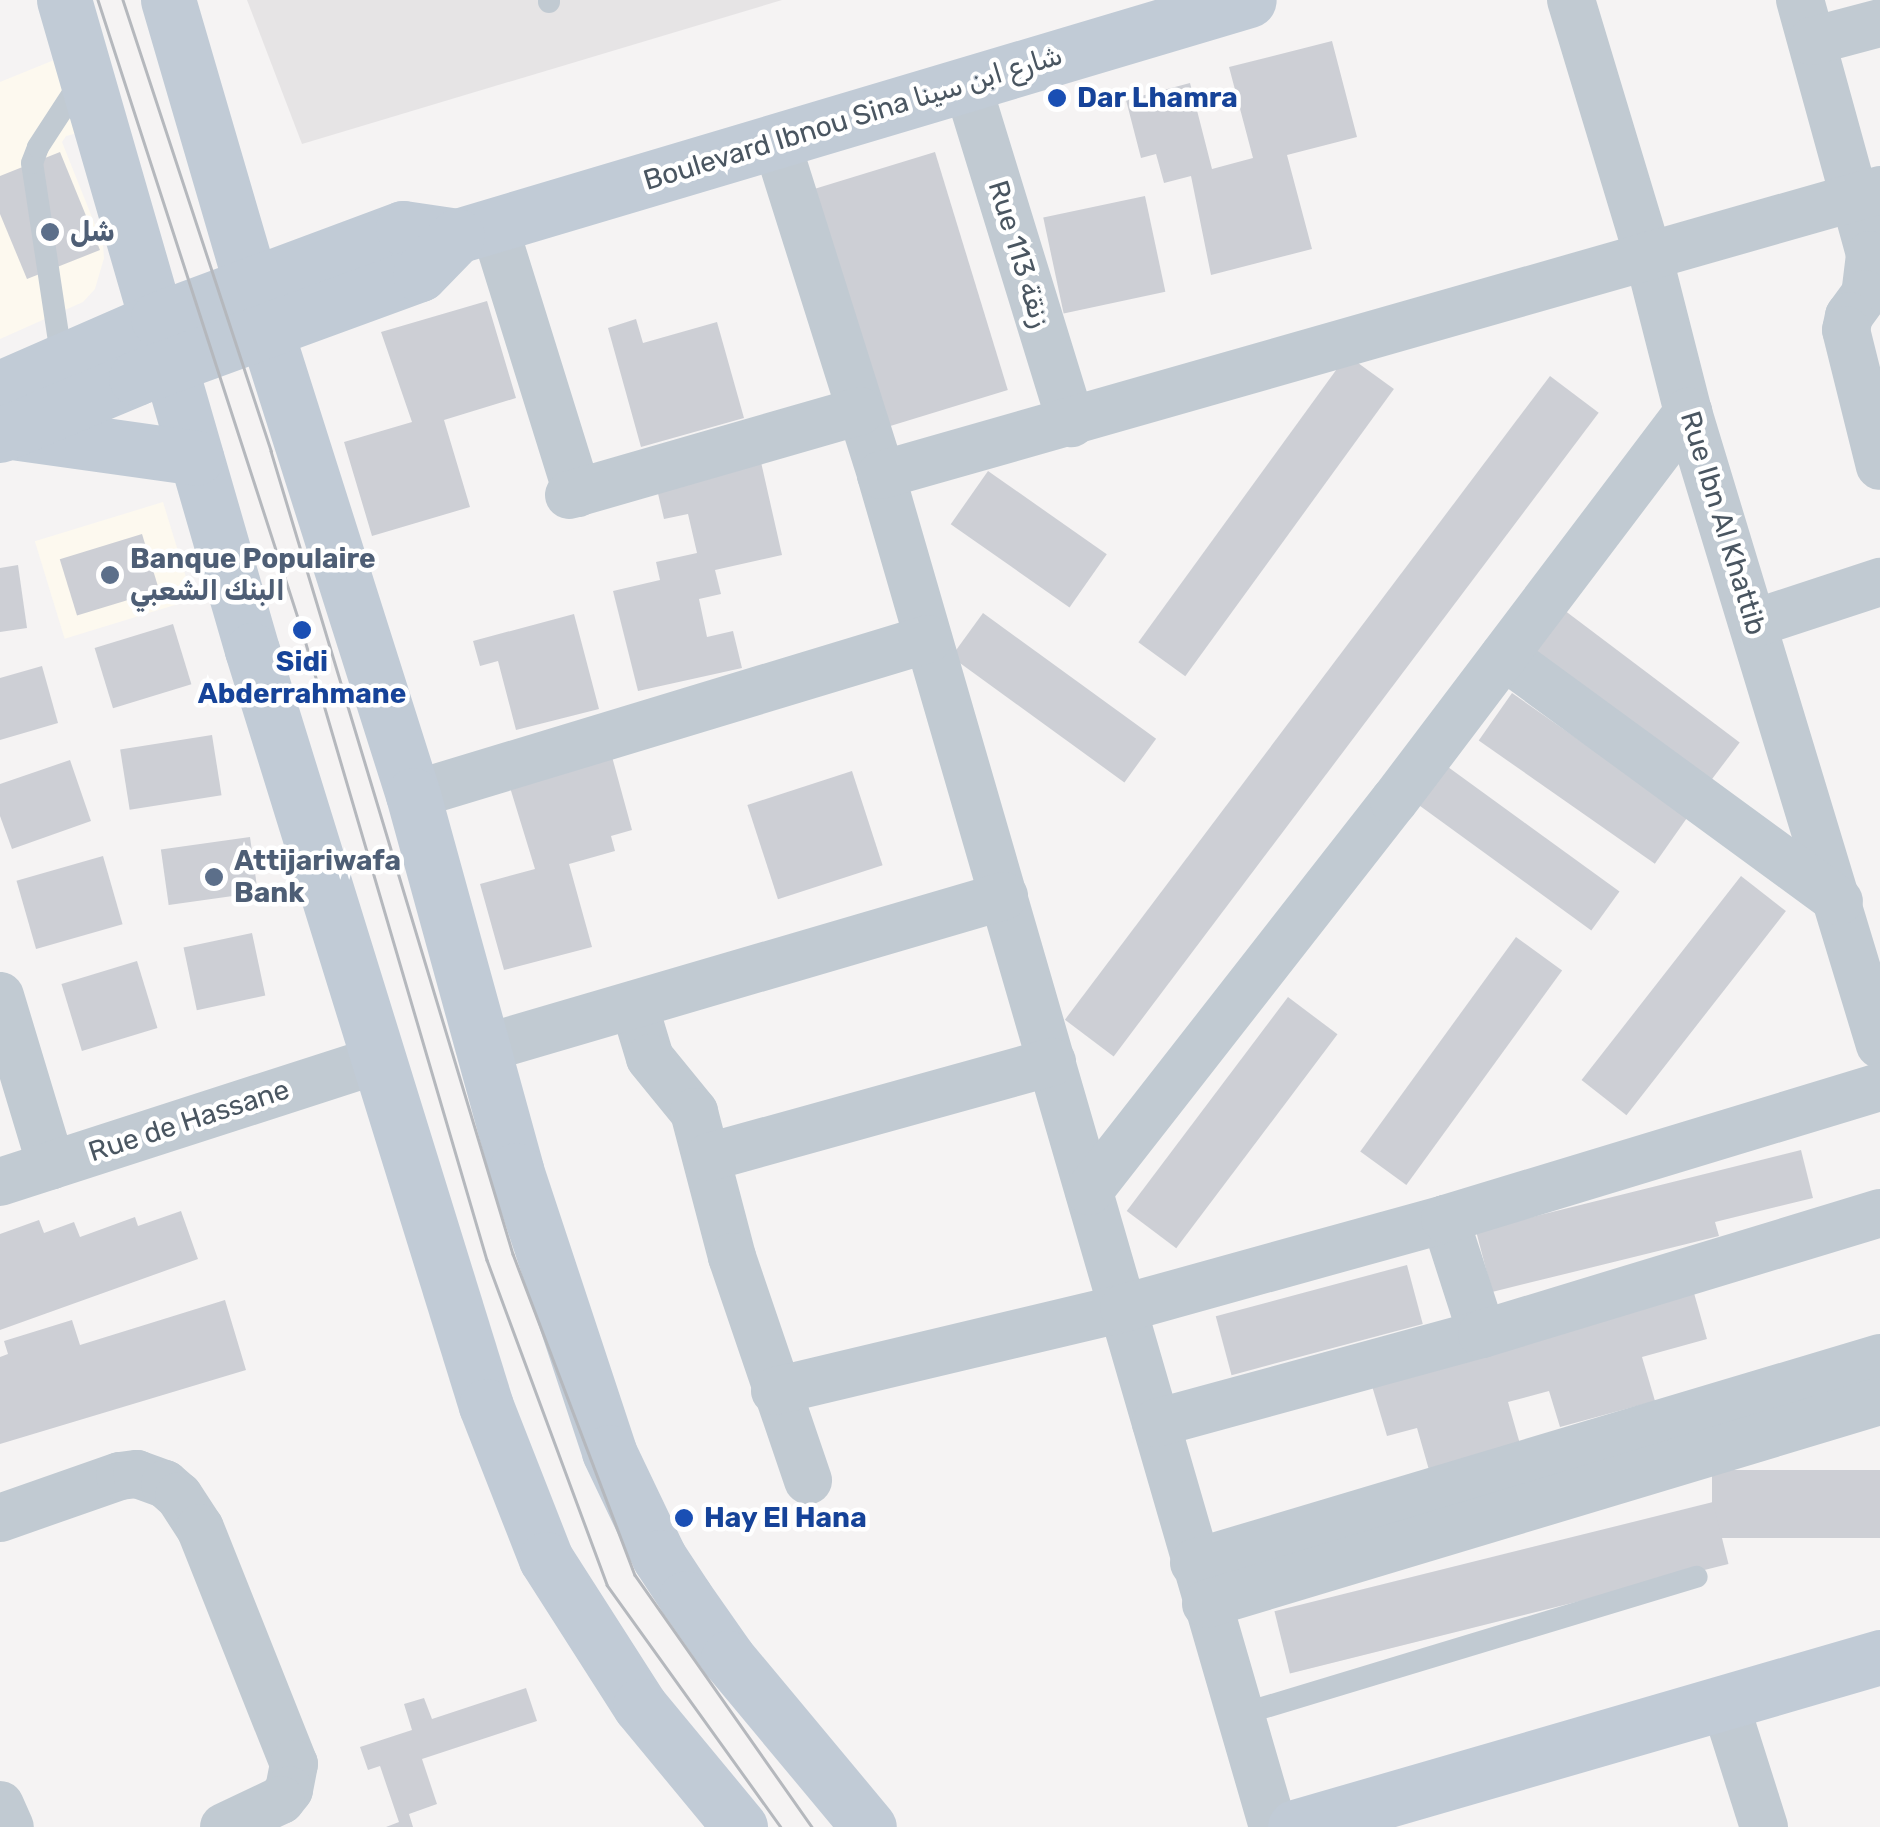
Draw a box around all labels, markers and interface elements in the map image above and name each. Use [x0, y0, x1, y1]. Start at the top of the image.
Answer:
street label: Boulevard Ibnou Sina شارع ابن سينا [639, 38, 1067, 198]
place label: Dar Lhamra [1077, 81, 1238, 115]
marker: Dar Lhamra [1046, 87, 1068, 109]
street label: Rue 113 زنقة [981, 176, 1057, 332]
place label: شل [70, 215, 115, 249]
marker: شل [39, 221, 61, 243]
street label: Rue Ibn Al Khattib [1673, 407, 1773, 639]
place label: Banque Populaire البنك الشعبي [130, 542, 376, 608]
marker: Banque Populaire البنك الشعبي [99, 564, 121, 586]
marker: Sidi Abderrahmane [291, 619, 313, 641]
place label: Sidi Abderrahmane [198, 645, 406, 711]
place label: Attijariwafa Bank [234, 844, 401, 910]
marker: Attijariwafa Bank [203, 866, 225, 888]
street label: Rue de Hassane [84, 1073, 294, 1169]
place label: Hay El Hana [704, 1501, 867, 1535]
marker: Hay El Hana [673, 1507, 695, 1529]

